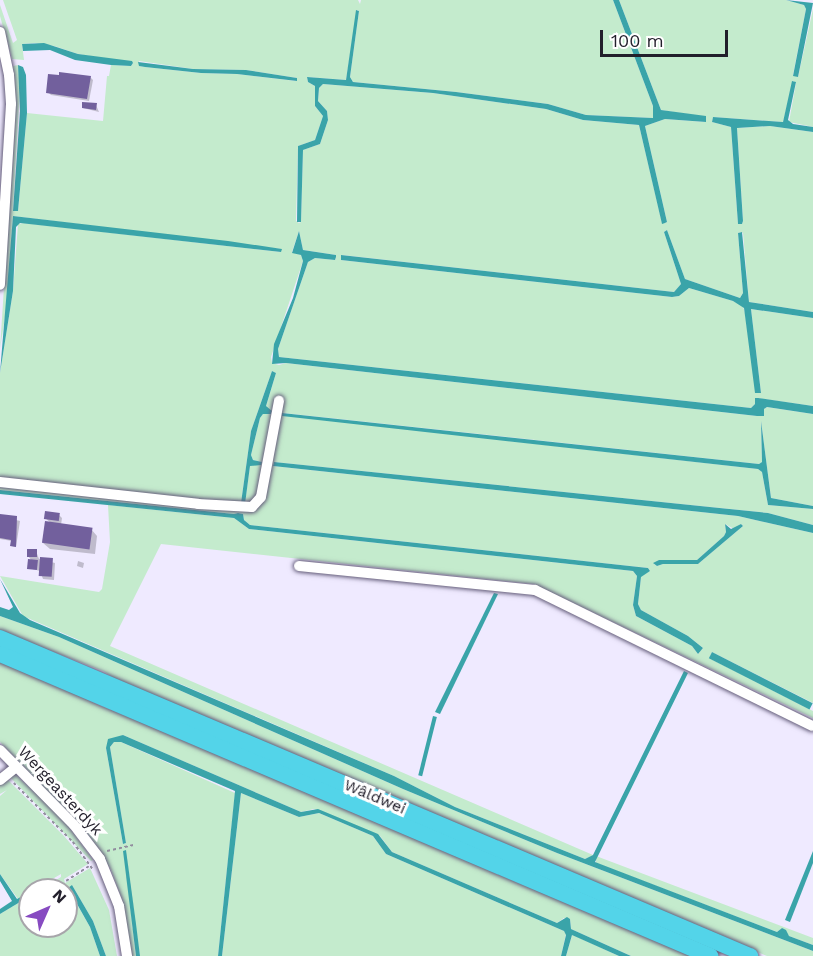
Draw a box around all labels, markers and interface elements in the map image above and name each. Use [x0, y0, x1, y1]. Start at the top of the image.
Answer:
scale bar [603, 18, 730, 56]
text: 100 m [611, 30, 664, 51]
street label: Wergeasterdyk [14, 742, 106, 840]
street label: Wâldwei [341, 775, 409, 819]
north arrow [18, 878, 78, 938]
text: N [49, 885, 71, 907]

